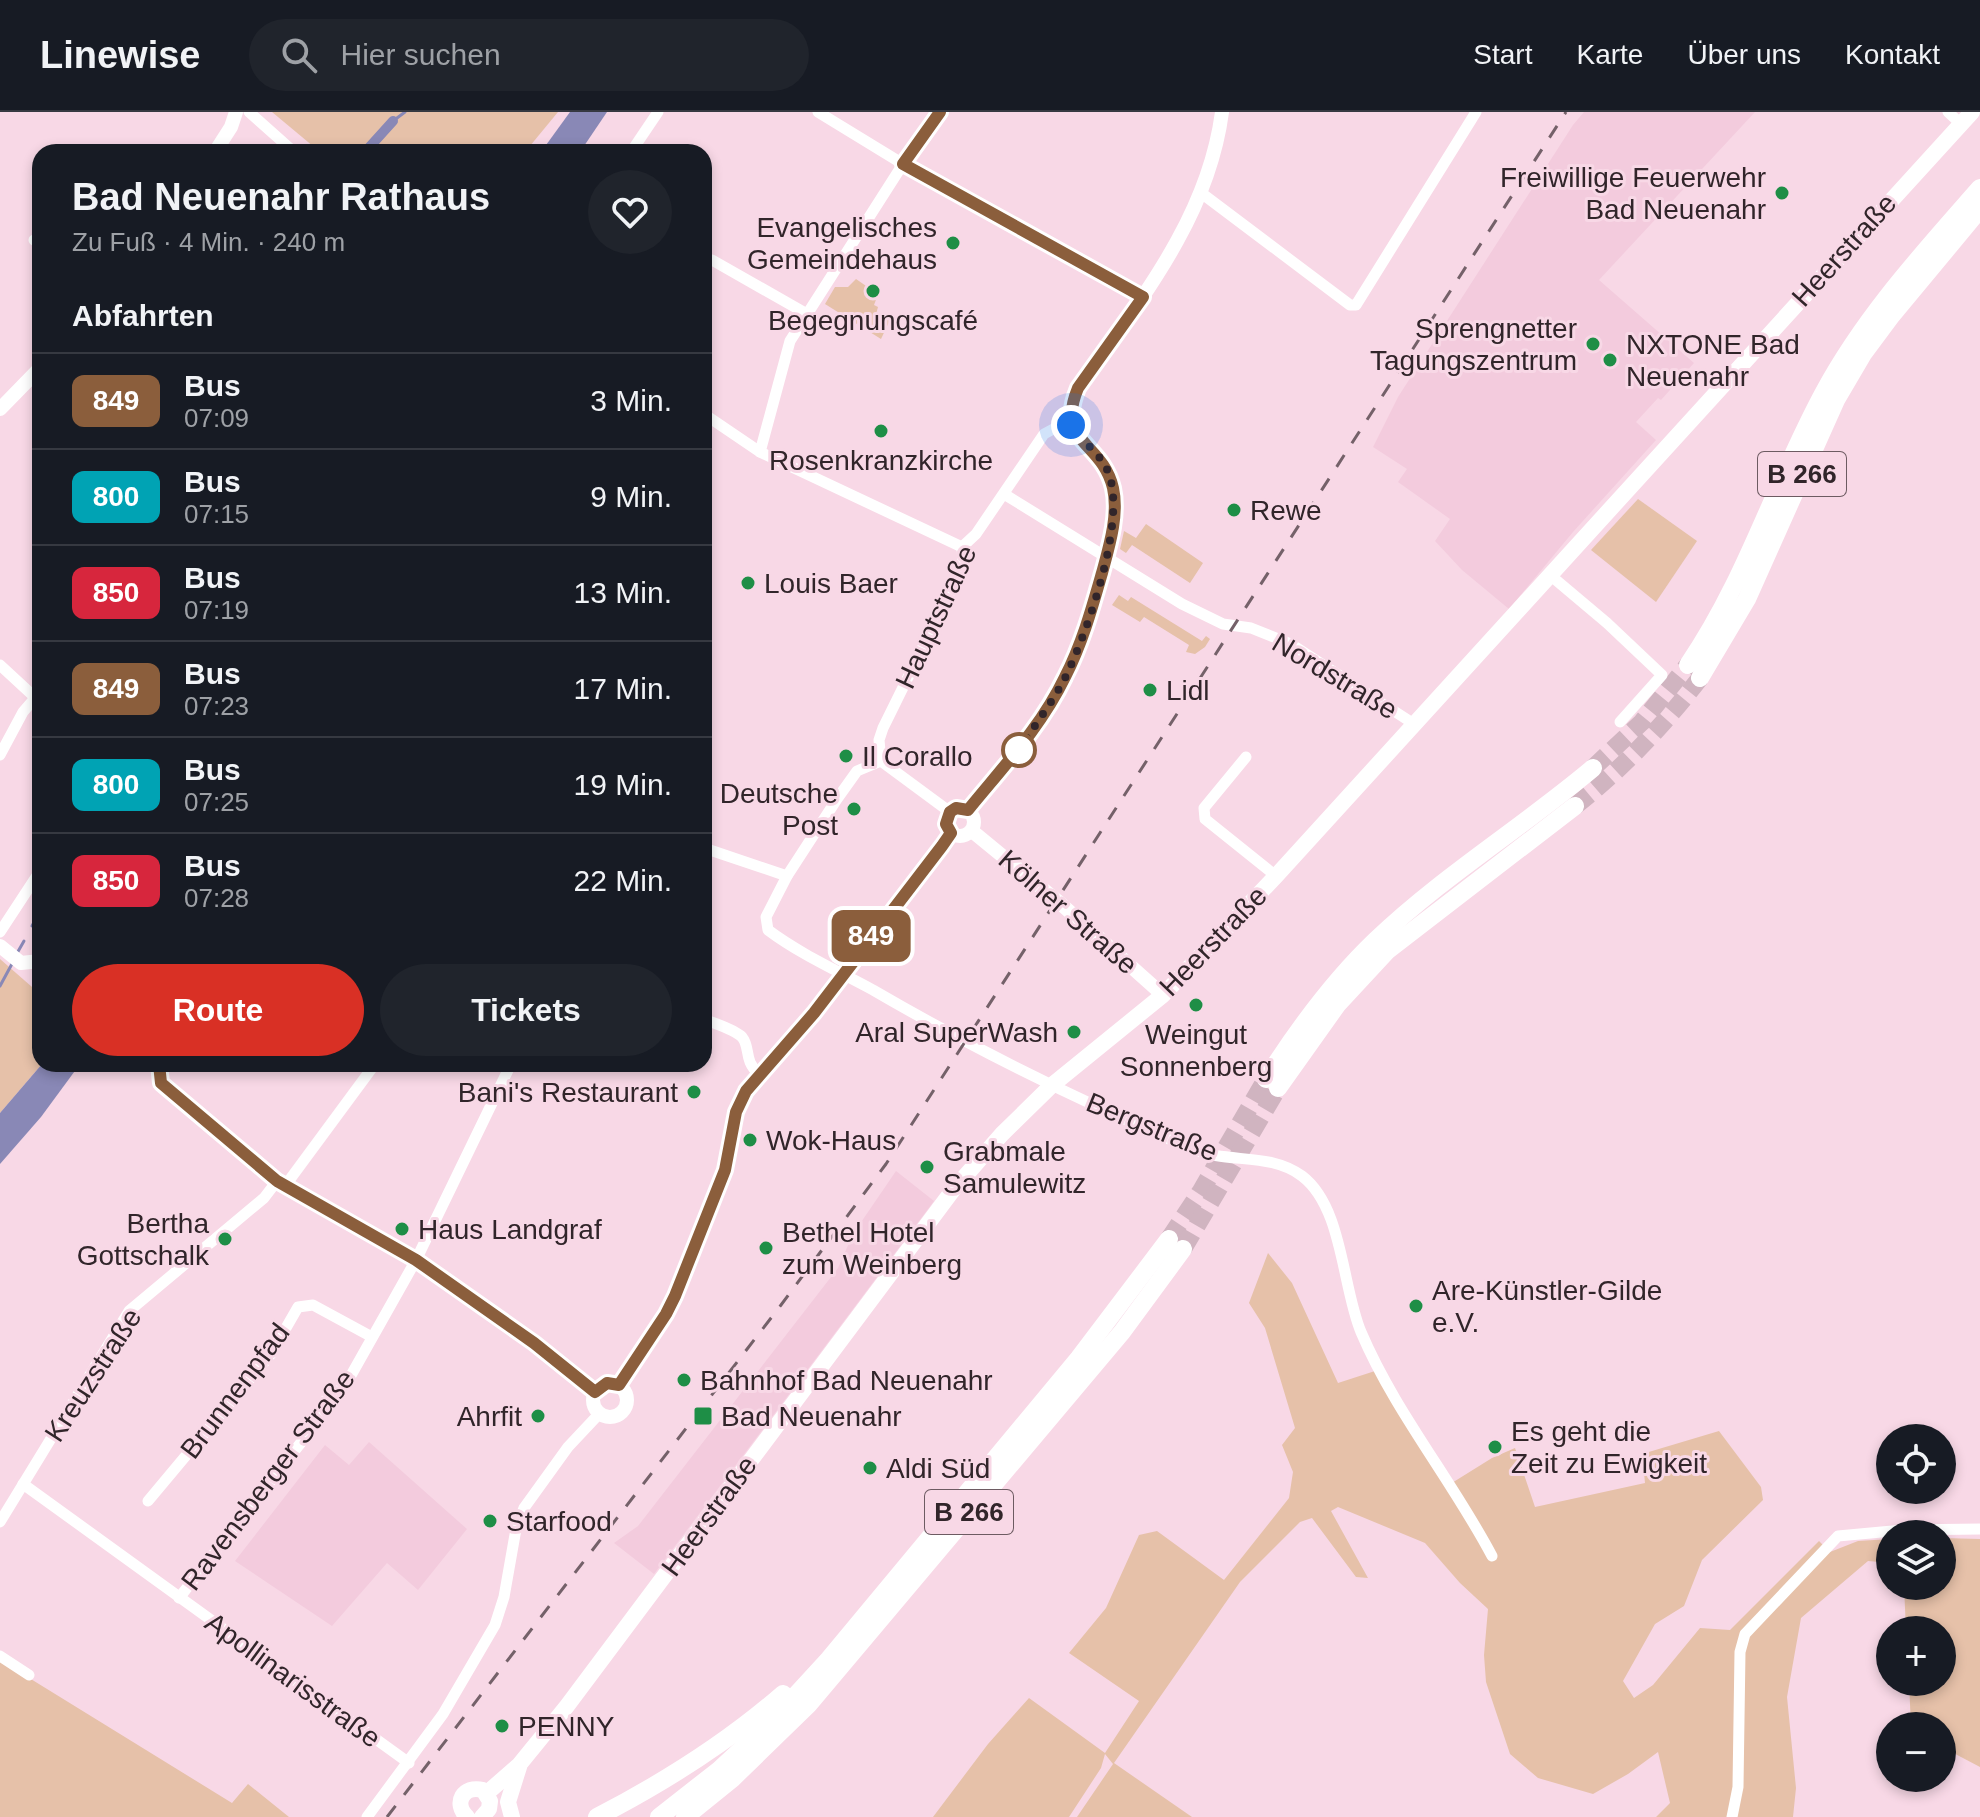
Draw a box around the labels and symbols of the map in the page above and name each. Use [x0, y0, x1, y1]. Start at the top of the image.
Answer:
place label: Freiwillige Feuerwehr Bad Neuenahr [1500, 162, 1766, 225]
marker: Freiwillige Feuerwehr Bad Neuenahr [1773, 184, 1791, 202]
street label: Heerstraße [1786, 188, 1902, 312]
place label: Evangelisches Gemeindehaus [747, 212, 937, 275]
marker: Evangelisches Gemeindehaus [944, 234, 962, 252]
marker: Begegnungscafé [864, 282, 882, 300]
place label: Begegnungscafé [768, 305, 978, 336]
place label: Sprengnetter Tagungszentrum [1370, 313, 1577, 376]
place label: NXTONE Bad Neuenahr [1626, 329, 1800, 392]
marker: Sprengnetter Tagungszentrum [1584, 335, 1602, 353]
marker: NXTONE Bad Neuenahr [1601, 351, 1619, 369]
your location [1051, 405, 1091, 445]
marker: Rosenkranzkirche [872, 422, 890, 440]
place label: Rosenkranzkirche [769, 445, 993, 476]
road number: B 266 [1758, 452, 1846, 496]
place label: Rewe [1250, 495, 1322, 526]
marker: Rewe [1225, 501, 1243, 519]
street label: Hauptstraße [889, 541, 983, 693]
place label: Louis Baer [764, 568, 898, 599]
marker: Louis Baer [739, 574, 757, 592]
street label: Nordstraße [1267, 627, 1403, 725]
place label: Lidl [1166, 675, 1210, 706]
marker: Lidl [1141, 681, 1159, 699]
unlabelled marker [1002, 733, 1036, 767]
place label: Il Corallo [862, 741, 972, 772]
marker: Il Corallo [837, 747, 855, 765]
place label: Deutsche Post [720, 778, 838, 841]
marker: Deutsche Post [845, 800, 863, 818]
street label: Kölner Straße [993, 844, 1143, 980]
street label: Heerstraße [1153, 880, 1273, 1002]
line badge: 849 [825, 910, 917, 962]
marker: Weingut Sonnenberg [1187, 996, 1205, 1014]
place label: Aral SuperWash [855, 1017, 1058, 1048]
place label: Weingut Sonnenberg [1120, 1019, 1272, 1082]
marker: Aral SuperWash [1065, 1023, 1083, 1041]
place label: Bani's Restaurant [458, 1077, 678, 1108]
marker: Bani's Restaurant [685, 1083, 703, 1101]
street label: Bergstraße [1082, 1087, 1222, 1167]
place label: Wok-Haus [766, 1125, 896, 1156]
marker: Wok-Haus [741, 1131, 759, 1149]
place label: Grabmale Samulewitz [943, 1136, 1086, 1199]
marker: Grabmale Samulewitz [918, 1158, 936, 1176]
place label: Bertha Gottschalk [77, 1208, 210, 1271]
place label: Haus Landgraf [418, 1214, 602, 1245]
place label: Bethel Hotel zum Weinberg [782, 1217, 962, 1280]
marker: Haus Landgraf [393, 1220, 411, 1238]
marker: Bertha Gottschalk [216, 1230, 234, 1248]
marker: Bethel Hotel zum Weinberg [757, 1239, 775, 1257]
place label: Are-Künstler-Gilde e.V. [1432, 1275, 1662, 1338]
marker: Are-Künstler-Gilde e.V. [1407, 1297, 1425, 1315]
street label: Kreuzstraße [38, 1303, 148, 1447]
street label: Brunnenpfad [174, 1318, 296, 1464]
street label: Ravensberger Straße [175, 1364, 361, 1596]
place label: Bahnhof Bad Neuenahr [700, 1365, 993, 1396]
marker: Bahnhof Bad Neuenahr [675, 1371, 693, 1389]
place label: Ahrfit [457, 1401, 522, 1432]
place label: Bad Neuenahr [721, 1401, 902, 1432]
marker: Bad Neuenahr [692, 1405, 714, 1427]
marker: Ahrfit [529, 1407, 547, 1425]
place label: Es geht die Zeit zu Ewigkeit [1511, 1416, 1707, 1479]
marker: Es geht die Zeit zu Ewigkeit [1486, 1438, 1504, 1456]
street label: Heerstraße [655, 1450, 763, 1582]
place label: Aldi Süd [886, 1453, 990, 1484]
marker: Aldi Süd [861, 1459, 879, 1477]
road number: B 266 [925, 1490, 1013, 1534]
place label: Starfood [506, 1506, 612, 1537]
marker: Starfood [481, 1512, 499, 1530]
street label: Apollinarisstraße [200, 1606, 386, 1754]
place label: PENNY [518, 1711, 615, 1742]
marker: PENNY [493, 1717, 511, 1735]

